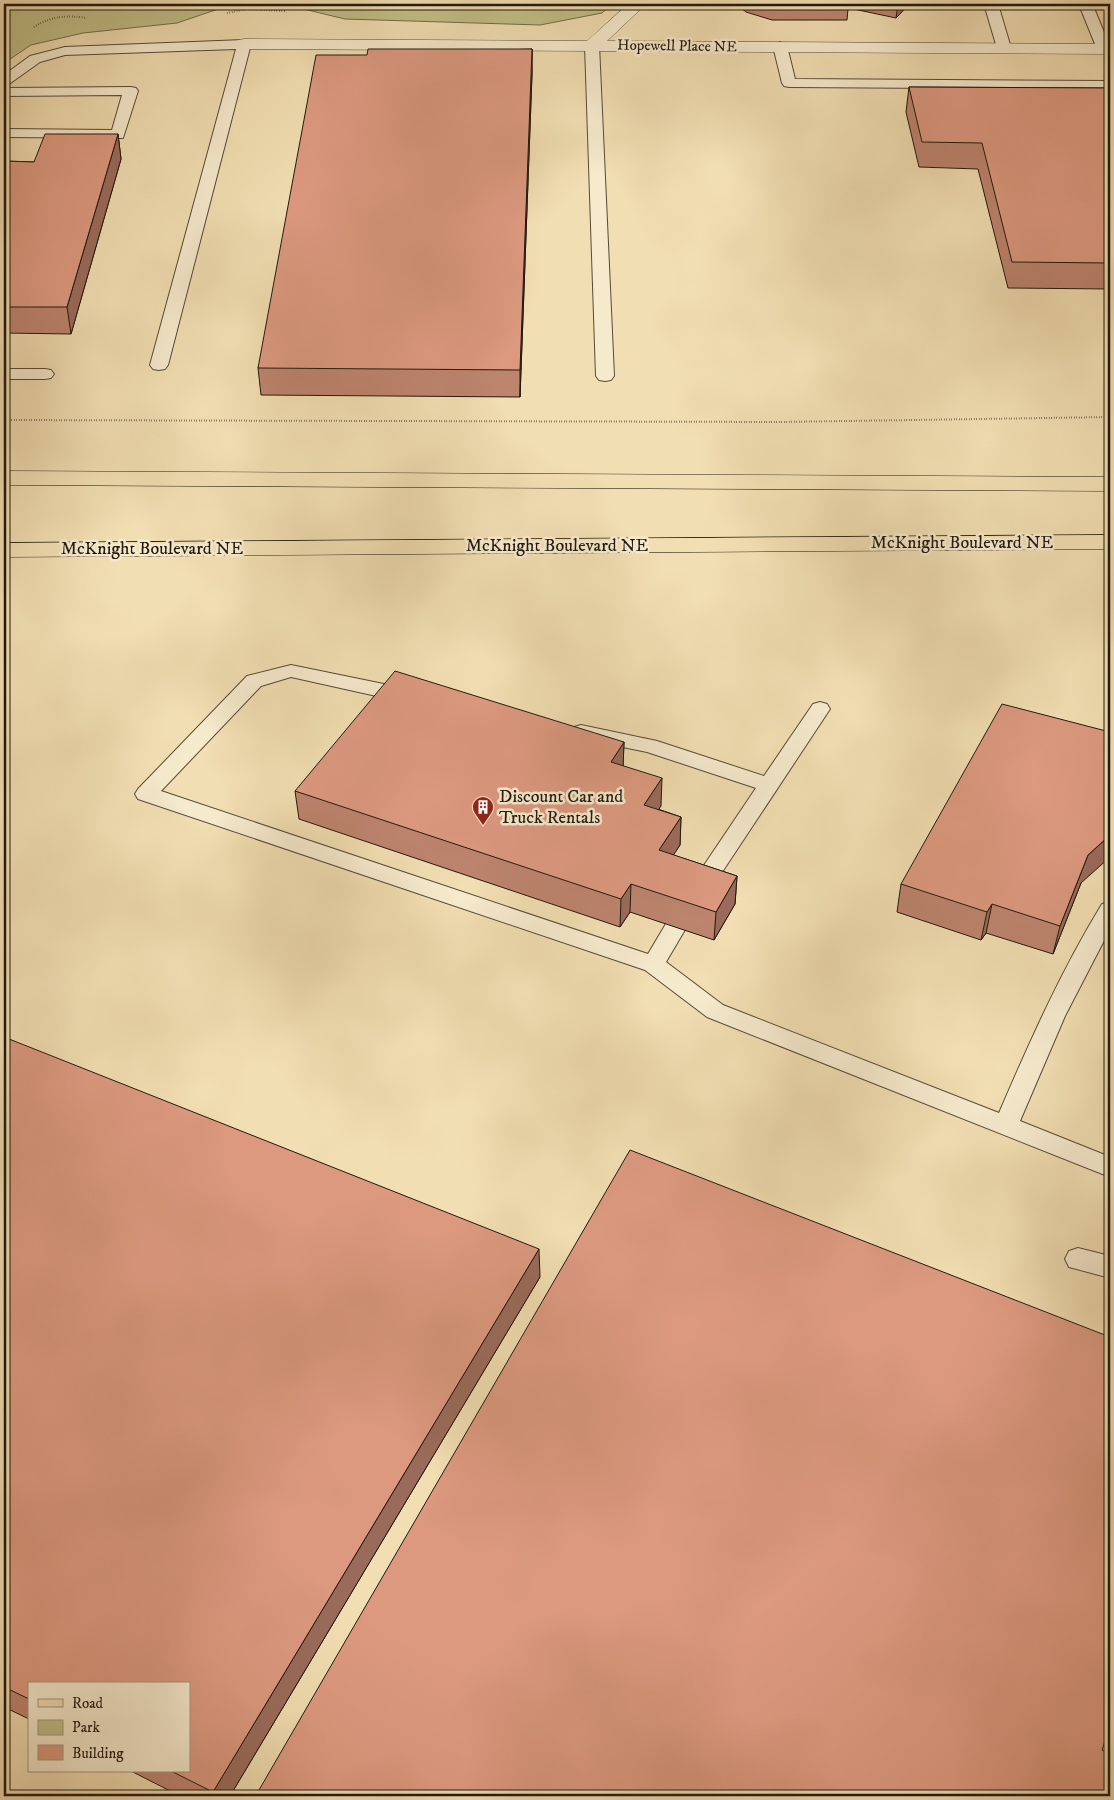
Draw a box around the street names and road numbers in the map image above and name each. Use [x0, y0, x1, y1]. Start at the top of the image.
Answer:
street label: Hopewell Place NE [617, 35, 737, 57]
street label: McKnight Boulevard NE [871, 532, 1053, 554]
street label: McKnight Boulevard NE [466, 535, 648, 557]
street label: McKnight Boulevard NE [61, 538, 243, 560]

